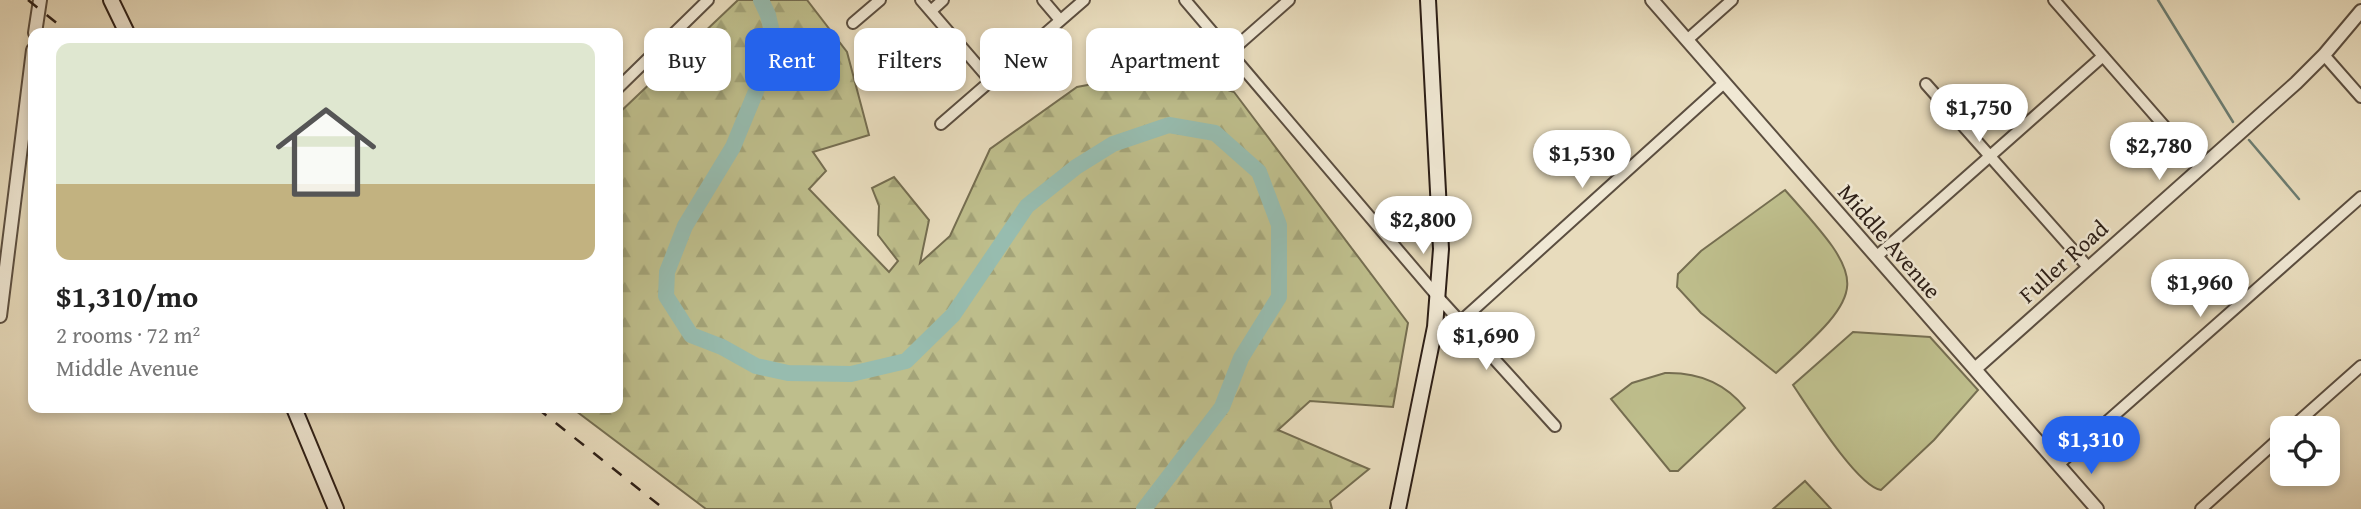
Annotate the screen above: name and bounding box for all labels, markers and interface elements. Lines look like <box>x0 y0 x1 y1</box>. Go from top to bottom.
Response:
chip: Buy <box>644 28 731 91</box>
chip: Rent <box>745 28 840 91</box>
chip: Filters <box>854 28 966 91</box>
chip: New <box>980 28 1072 91</box>
chip: Apartment <box>1086 28 1244 91</box>
pin: $1,750 <box>1922 85 2036 144</box>
icon: home <box>263 89 389 215</box>
text: $1,750 <box>1946 90 2012 123</box>
pin: $2,780 <box>2102 122 2216 182</box>
text: $2,780 <box>2126 128 2192 161</box>
pin: $1,530 <box>1525 130 1639 190</box>
text: $1,530 <box>1549 136 1615 169</box>
street label: Middle Avenue <box>1831 176 1949 306</box>
pin: $2,800 <box>1366 196 1480 256</box>
text: $2,800 <box>1390 202 1456 235</box>
street label: Fuller Road <box>2011 211 2115 310</box>
pin: $1,960 <box>2143 260 2257 319</box>
text: $1,960 <box>2167 265 2233 298</box>
text: $1,310/mo <box>56 274 198 318</box>
pin: $1,690 <box>1429 312 1543 372</box>
text: 2 rooms · 72 m² <box>56 318 200 351</box>
text: $1,690 <box>1453 318 1519 351</box>
text: Middle Avenue <box>56 351 199 384</box>
pin: $1,310 <box>2034 416 2148 476</box>
map controls <box>2270 416 2340 486</box>
button: locate <box>2270 416 2340 486</box>
text: $1,310 <box>2058 422 2124 455</box>

